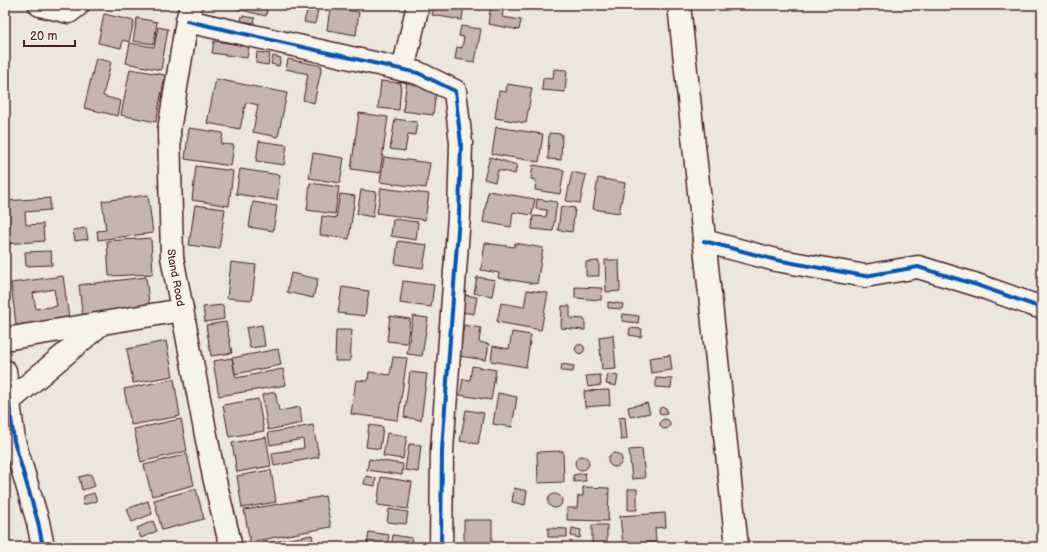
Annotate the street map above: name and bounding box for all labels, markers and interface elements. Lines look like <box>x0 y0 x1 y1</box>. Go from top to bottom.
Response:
scale bar <box>24 22 75 48</box>
text: 20 m <box>30 29 57 44</box>
street label: Stand Road <box>165 249 188 307</box>

